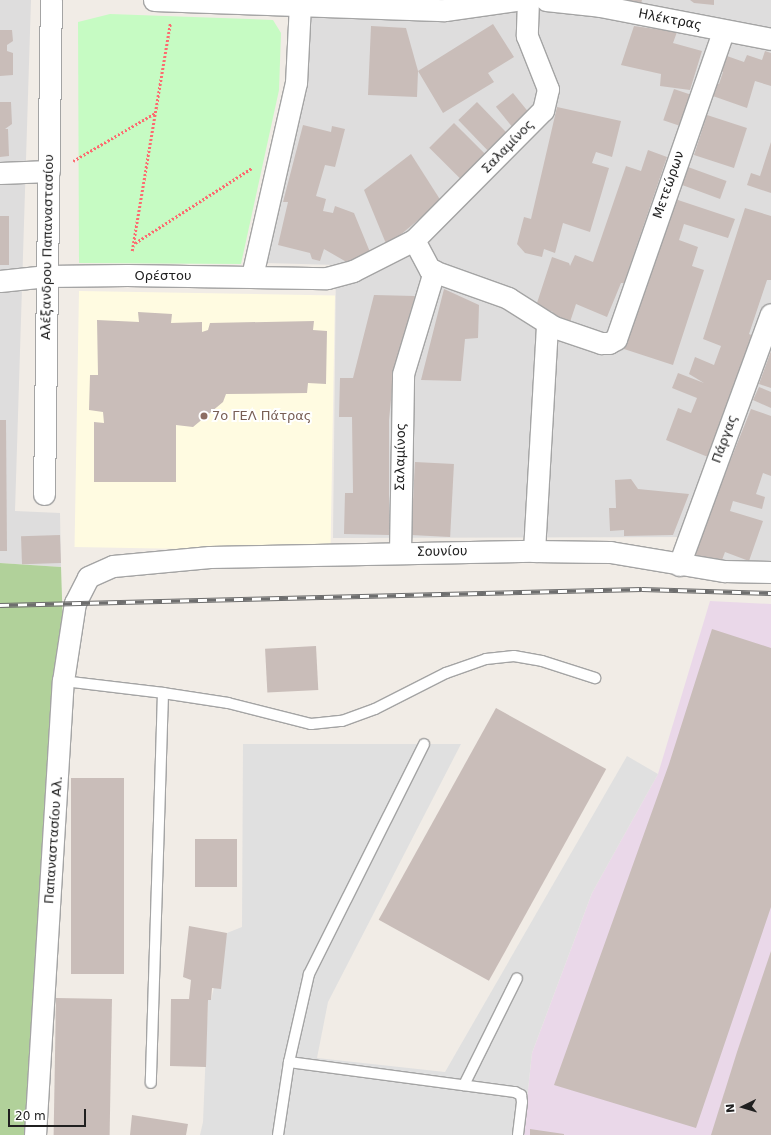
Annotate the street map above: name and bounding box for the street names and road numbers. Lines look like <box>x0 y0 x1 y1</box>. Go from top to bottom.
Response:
street label: Ηλέκτρας <box>637 6 703 34</box>
street label: Σαλαμίνος <box>479 117 537 177</box>
street label: Μετεώρων <box>650 149 688 221</box>
street label: Αλέξανδρου Παπαναστασίου <box>39 154 57 340</box>
street label: Ορέστου <box>134 268 192 284</box>
street label: Πάργας <box>709 413 741 465</box>
street label: Σαλαμίνος <box>393 423 409 491</box>
street label: Σουνίου <box>416 544 468 560</box>
street label: Παπαναστασίου Αλ. <box>42 776 66 904</box>

